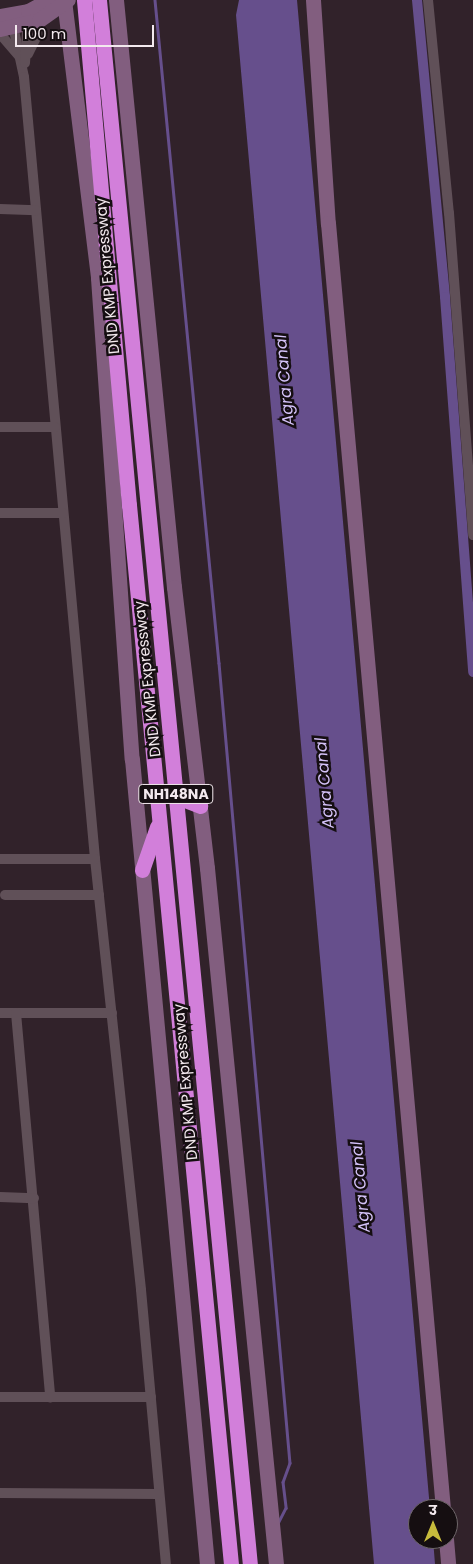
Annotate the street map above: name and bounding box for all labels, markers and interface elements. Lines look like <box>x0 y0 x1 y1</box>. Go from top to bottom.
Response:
scale bar <box>18 15 156 47</box>
text: 100 m <box>23 23 66 44</box>
street label: DND KMP Expressway <box>91 197 123 355</box>
water label: Agra Canal <box>271 334 299 426</box>
street label: DND KMP Expressway <box>130 600 164 758</box>
water label: Agra Canal <box>311 737 339 829</box>
road number: NH148NA <box>137 782 215 806</box>
street label: DND KMP Expressway <box>169 1003 201 1161</box>
water label: Agra Canal <box>347 1141 375 1233</box>
north arrow <box>408 1499 458 1549</box>
text: उ <box>429 1500 437 1520</box>

